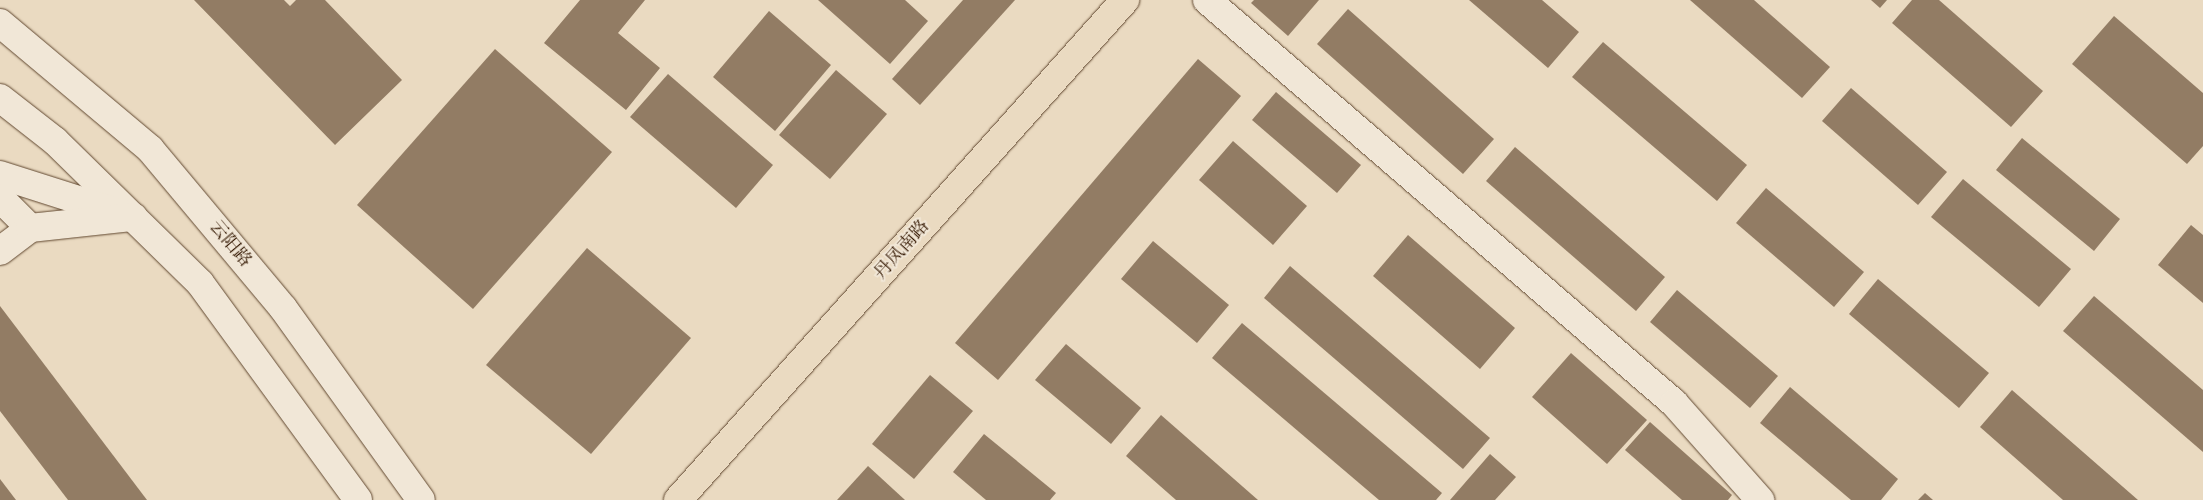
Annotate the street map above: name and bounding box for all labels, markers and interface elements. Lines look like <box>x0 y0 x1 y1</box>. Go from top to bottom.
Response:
street label: 云阳路 <box>204 216 256 272</box>
street label: 丹凤南路 <box>870 216 934 284</box>

